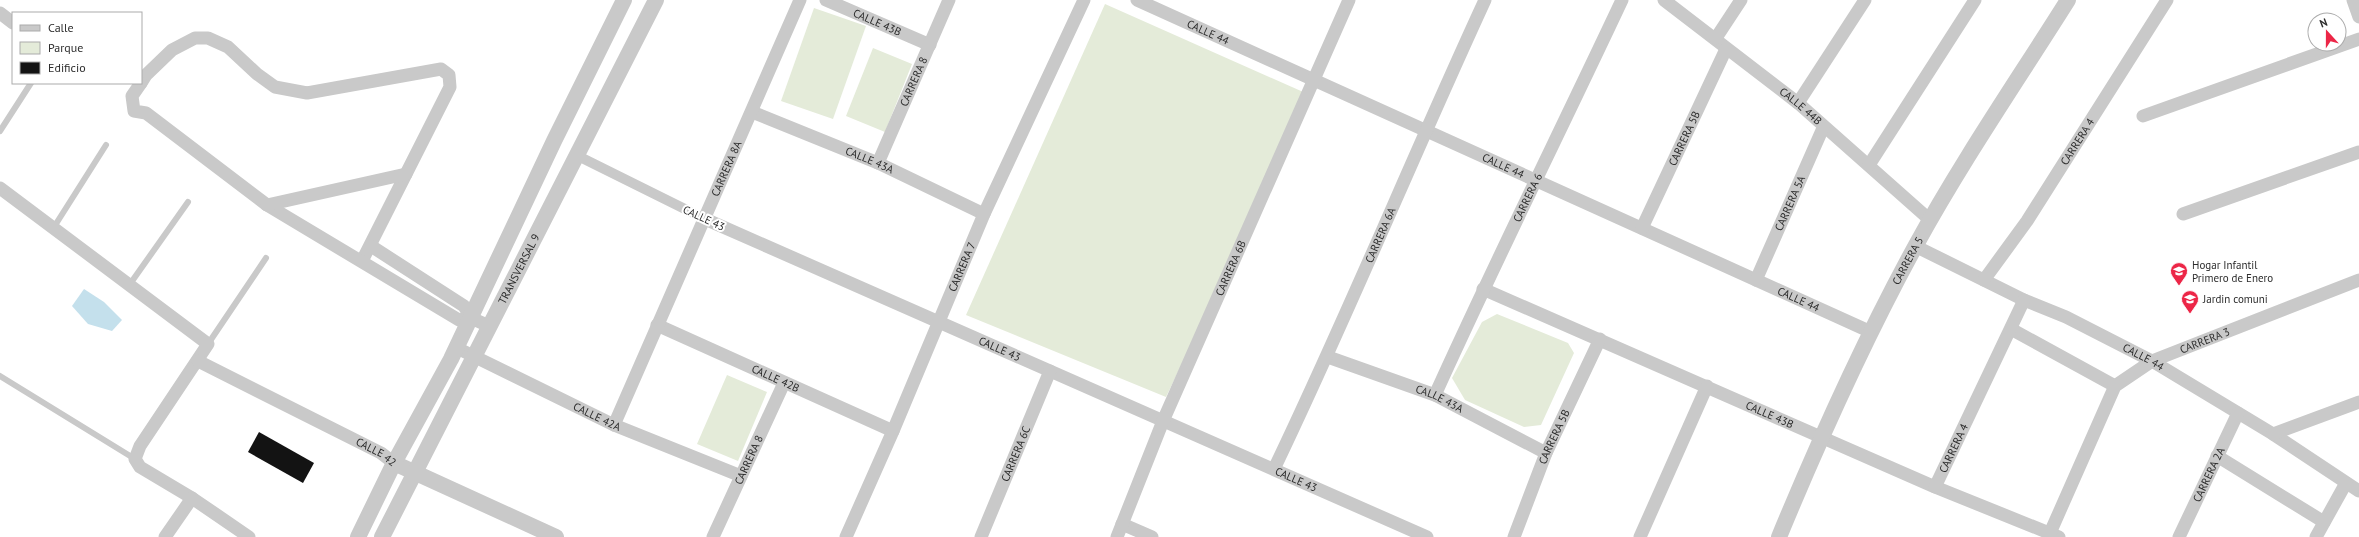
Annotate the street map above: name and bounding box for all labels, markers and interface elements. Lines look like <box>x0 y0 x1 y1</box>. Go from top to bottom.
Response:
street label: CALLE 43B <box>851 6 904 39</box>
legend <box>12 12 142 84</box>
north arrow <box>2307 12 2347 52</box>
text: N <box>2318 15 2329 30</box>
street label: CALLE 44 <box>1185 17 1231 48</box>
text: Calle <box>48 20 74 35</box>
text: Parque <box>48 40 83 55</box>
street label: CARRERA 8 <box>897 54 930 108</box>
text: Edificio <box>48 60 86 75</box>
street label: CALLE 44B <box>1777 84 1825 128</box>
street label: CARRERA 5B <box>1665 109 1703 168</box>
street label: CARRERA 4 <box>2057 116 2097 168</box>
street label: CARRERA 8A <box>708 138 745 198</box>
street label: CALLE 43A <box>843 144 897 177</box>
street label: CALLE 44 <box>1480 150 1526 181</box>
street label: CARRERA 6 <box>1510 171 1545 224</box>
street label: CARRERA 5A <box>1772 173 1808 233</box>
street label: CALLE 43 <box>681 202 727 234</box>
street label: CARRERA 6A <box>1362 205 1399 265</box>
street label: TRANSVERSAL 9 <box>495 231 543 306</box>
street label: CARRERA 5 <box>1889 234 1926 287</box>
street label: CARRERA 6B <box>1212 238 1249 298</box>
street label: CARRERA 7 <box>945 240 978 294</box>
place label: Hogar Infantil Primero de Enero <box>2192 258 2273 285</box>
school or university icon: Hogar Infantil Primero de Enero <box>2169 261 2189 286</box>
street label: CALLE 44 <box>1775 284 1822 315</box>
school or university icon: Jardin comuni <box>2180 289 2200 314</box>
place label: Jardin comuni <box>2202 292 2268 306</box>
street label: CARRERA 3 <box>2178 324 2232 356</box>
street label: CALLE 43 <box>976 333 1023 364</box>
street label: CALLE 44 <box>2120 340 2167 374</box>
street label: CALLE 42B <box>749 361 802 395</box>
street label: CALLE 43A <box>1414 382 1466 416</box>
street label: CALLE 43B <box>1743 398 1796 431</box>
street label: CALLE 42A <box>571 399 623 434</box>
street label: CARRERA 5B <box>1535 407 1573 466</box>
street label: CARRERA 4 <box>1936 421 1971 475</box>
street label: CARRERA 6C <box>998 424 1033 484</box>
street label: CARRERA 8 <box>731 433 766 487</box>
street label: CALLE 42 <box>354 435 399 469</box>
street label: CARRERA 2A <box>2190 445 2228 504</box>
street label: CALLE 43 <box>1273 464 1319 495</box>

